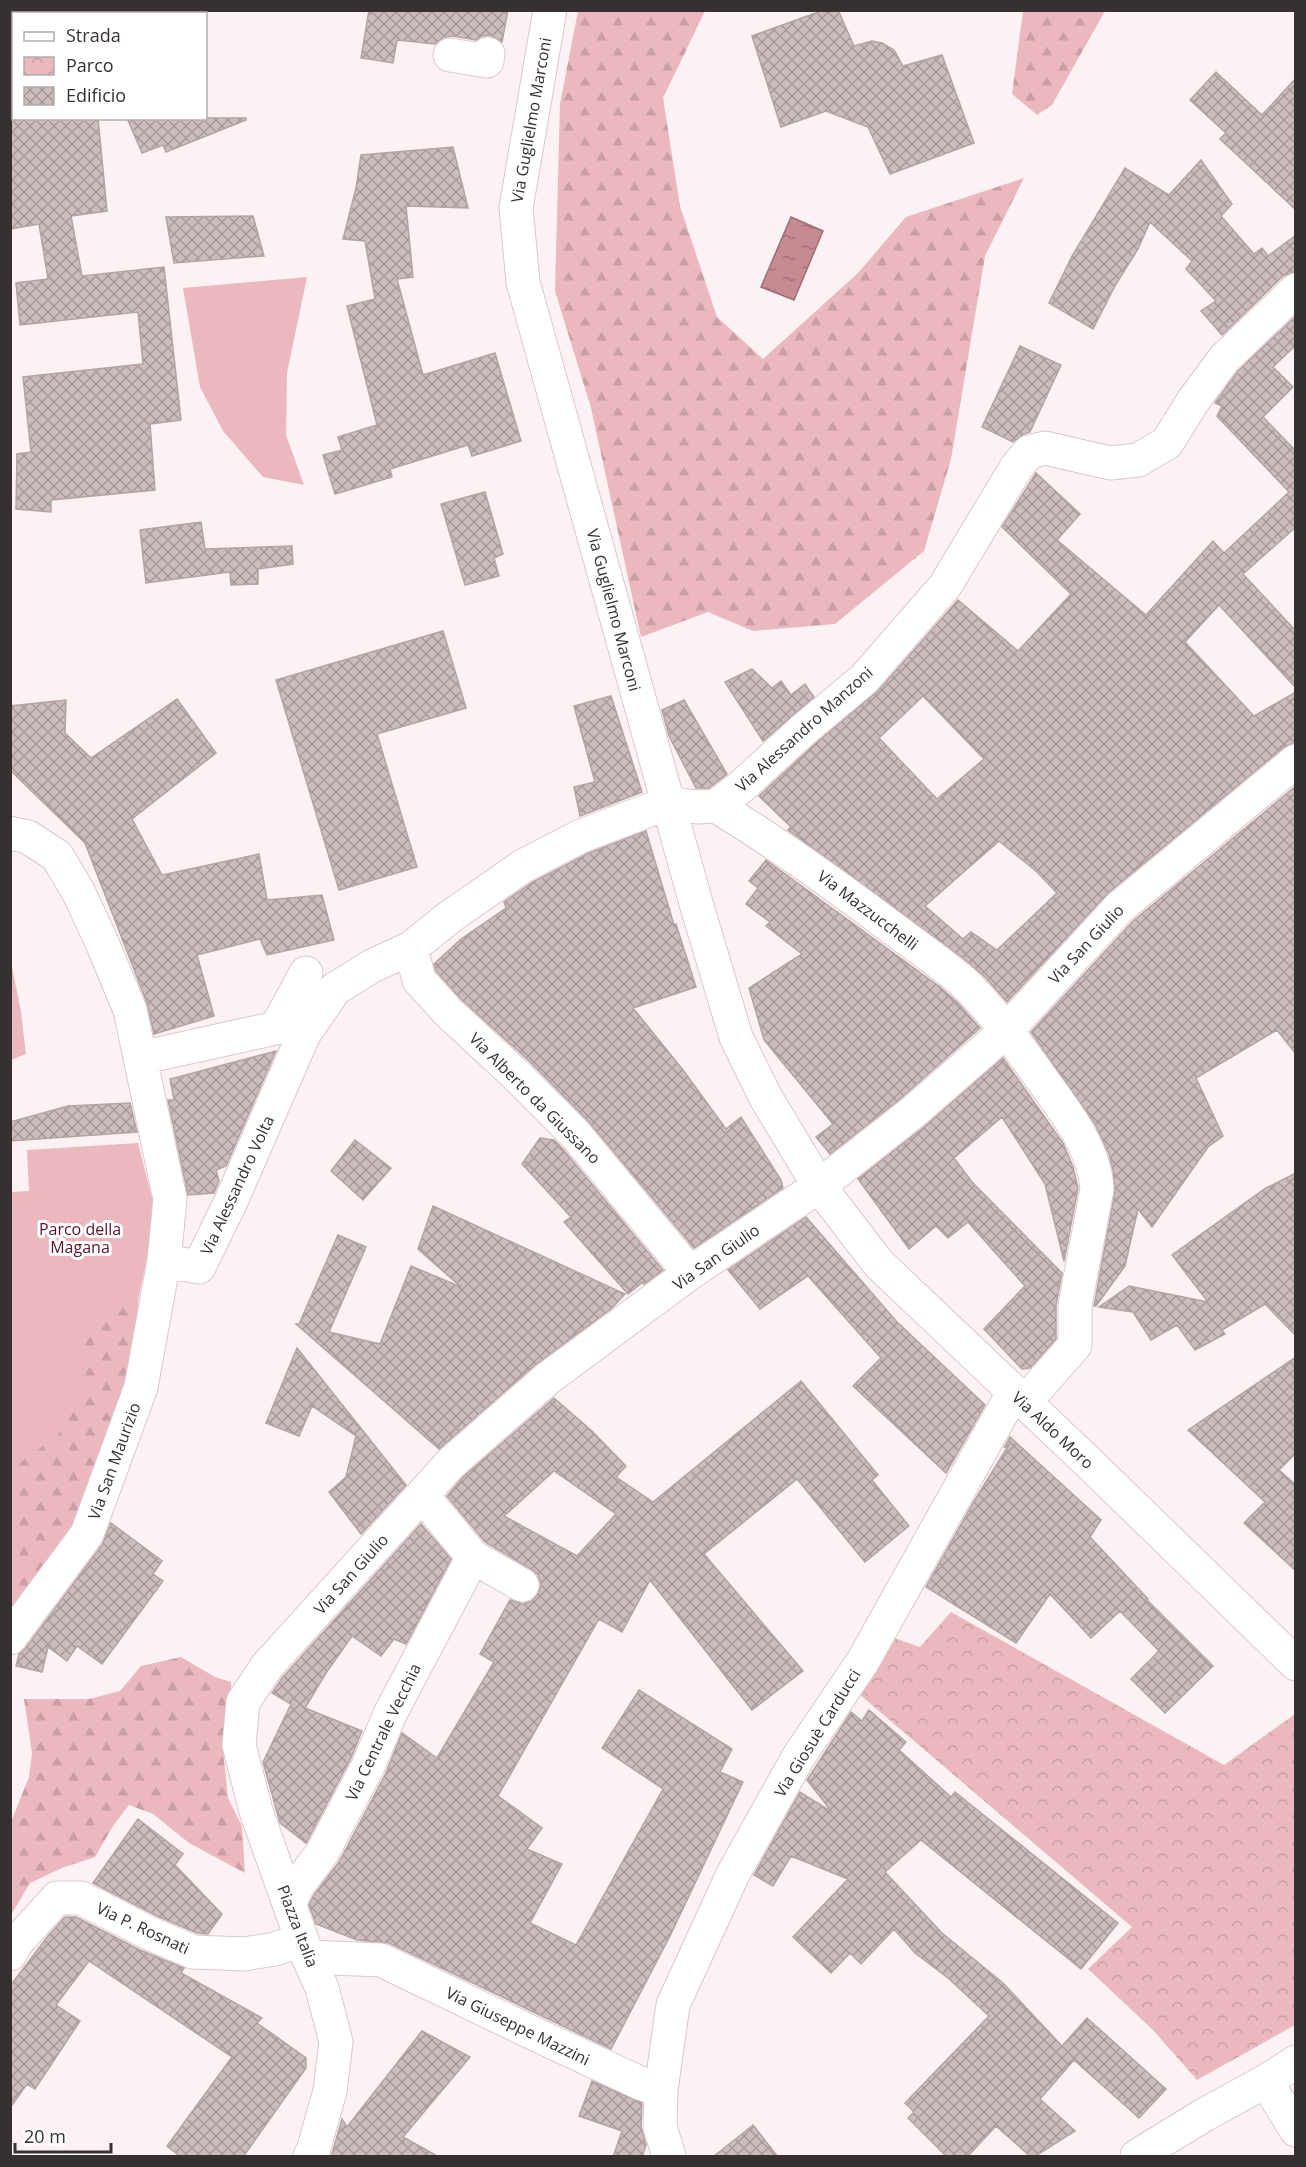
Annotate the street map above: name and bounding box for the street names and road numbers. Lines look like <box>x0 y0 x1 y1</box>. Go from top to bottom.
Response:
street label: Via Guglielmo Marconi <box>506 36 556 204</box>
street label: Via Guglielmo Marconi <box>582 526 646 694</box>
street label: Via Alessandro Manzoni <box>731 661 877 797</box>
street label: Via Mazzucchelli <box>813 865 923 955</box>
street label: Via San Giulio <box>1043 899 1129 989</box>
street label: Via Alberto da Giussano <box>464 1027 606 1169</box>
street label: Via Alessandro Volta <box>195 1112 279 1258</box>
street label: Via San Giulio <box>668 1219 764 1295</box>
street label: Via Aldo Moro <box>1007 1386 1099 1474</box>
street label: Via San Maurizio <box>83 1399 145 1523</box>
street label: Via San Giulio <box>309 1529 393 1619</box>
street label: Via Centrale Vecchia <box>340 1660 426 1804</box>
street label: Via Giosuè Carducci <box>769 1665 865 1801</box>
street label: Piazza Italia <box>272 1882 324 1970</box>
street label: Via P. Rosnati <box>93 1897 193 1959</box>
street label: Via Giuseppe Mazzini <box>442 1982 594 2070</box>

